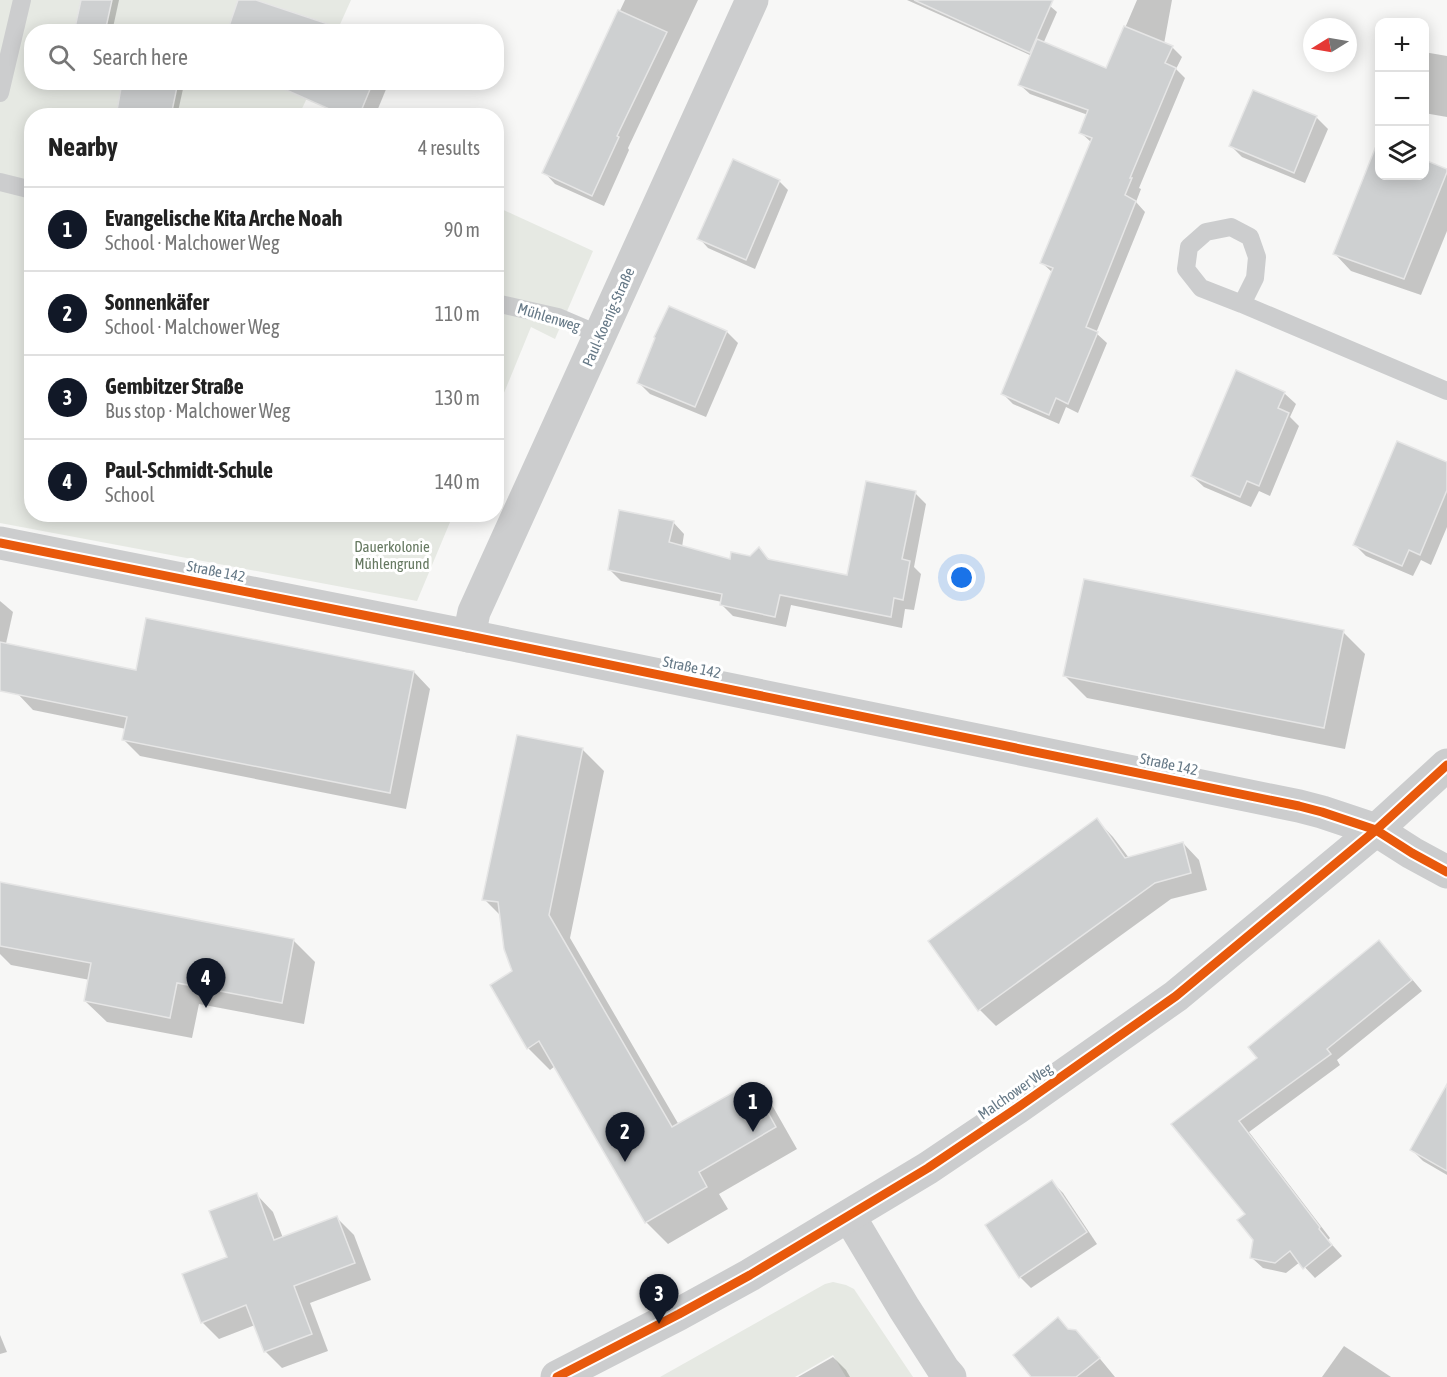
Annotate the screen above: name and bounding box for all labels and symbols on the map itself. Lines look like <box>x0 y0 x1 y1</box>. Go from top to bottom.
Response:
north arrow <box>1303 18 1357 72</box>
street label: Paul-Koenig-Straße <box>579 265 637 369</box>
street label: Mühlenweg <box>516 299 583 335</box>
park label: Dauerkolonie Mühlengrund <box>354 538 430 572</box>
street label: Straße 142 <box>186 557 246 585</box>
your location <box>947 563 976 592</box>
street label: Straße 142 <box>661 653 723 681</box>
street label: Straße 142 <box>1138 750 1200 778</box>
pin: 4 <box>186 958 226 1008</box>
street label: Malchower Weg <box>975 1059 1056 1123</box>
pin: 1 <box>734 1082 772 1132</box>
pin: 2 <box>606 1112 644 1162</box>
pin: 3 <box>640 1274 678 1324</box>

